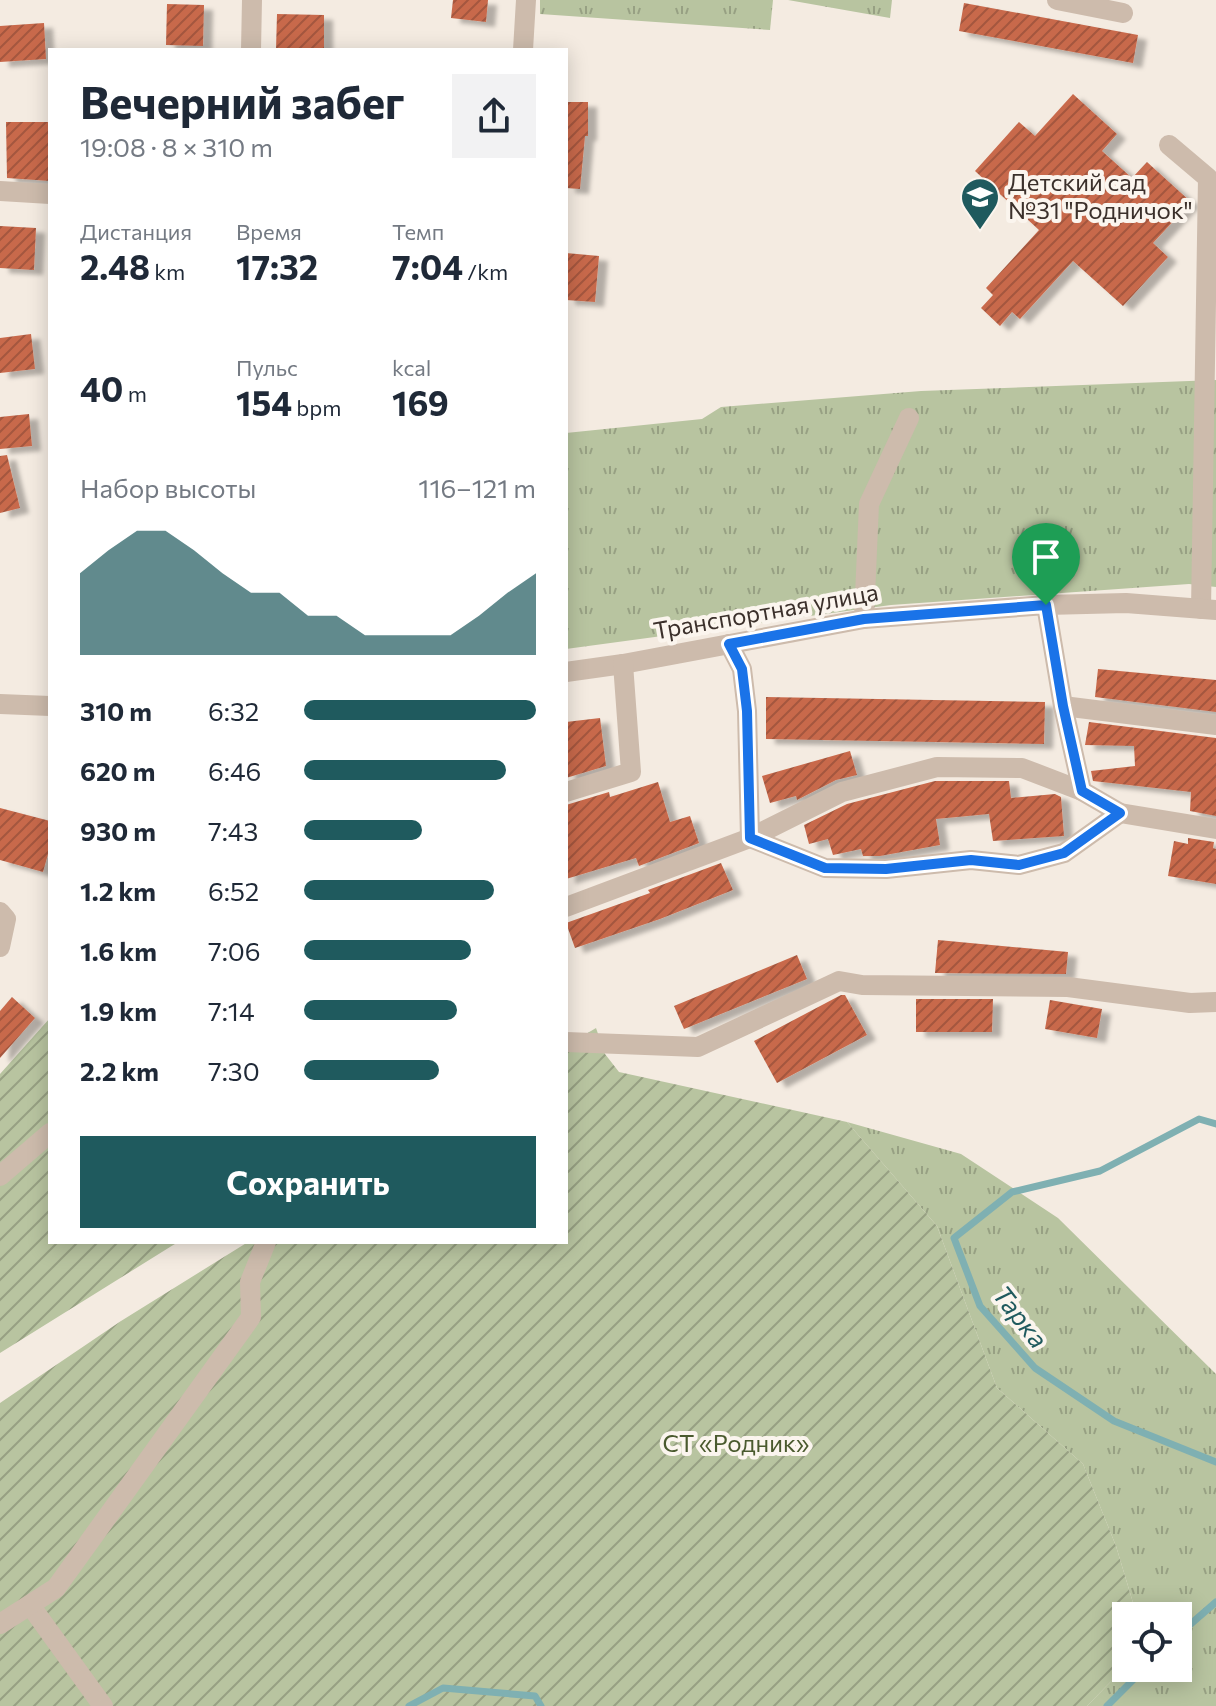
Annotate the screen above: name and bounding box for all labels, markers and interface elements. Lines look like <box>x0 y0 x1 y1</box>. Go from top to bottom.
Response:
text: Вечерний забег <box>80 74 405 128</box>
button: share <box>452 74 536 158</box>
text: 19:08 · 8 × 310 m <box>80 131 273 162</box>
place label: Детский сад №31 "Родничок" <box>1008 167 1193 224</box>
school or university icon: Детский сад №31 "Родничок" <box>959 176 1001 231</box>
text: Дистанция <box>80 218 192 245</box>
text: Время <box>236 218 302 245</box>
text: Темп <box>392 218 444 245</box>
text: 2.48 <box>80 245 150 287</box>
text: 17:32 <box>236 245 318 287</box>
text: 7:04 <box>392 245 463 287</box>
text: km <box>150 258 185 285</box>
text: /km <box>463 258 508 285</box>
text: Пульс <box>236 354 298 381</box>
text: kcal <box>392 354 431 381</box>
text: 40 <box>80 367 123 409</box>
text: m <box>123 380 147 407</box>
text: 154 <box>236 381 292 423</box>
text: 169 <box>392 381 449 423</box>
text: bpm <box>292 394 342 421</box>
text: Набор высоты <box>80 472 256 503</box>
text: 116–121 m <box>418 472 536 503</box>
pin <box>1012 523 1080 605</box>
icon: arrive <box>1024 535 1068 579</box>
street label: Транспортная улица <box>651 576 880 645</box>
text: 310 m <box>80 695 152 726</box>
text: 6:32 <box>208 695 259 726</box>
text: 620 m <box>80 755 155 786</box>
text: 6:46 <box>208 755 261 786</box>
text: 930 m <box>80 815 156 846</box>
text: 7:43 <box>208 815 258 846</box>
text: 1.2 km <box>80 875 156 906</box>
text: 6:52 <box>208 875 259 906</box>
text: 1.6 km <box>80 935 157 966</box>
text: 7:06 <box>208 935 261 966</box>
text: 1.9 km <box>80 995 157 1026</box>
text: 7:14 <box>208 995 255 1026</box>
text: 2.2 km <box>80 1055 159 1086</box>
text: 7:30 <box>208 1055 260 1086</box>
button: Сохранить <box>80 1136 536 1228</box>
water label: Тарка <box>987 1279 1055 1353</box>
park label: СТ «Родник» <box>663 1428 809 1457</box>
map controls <box>1112 1602 1192 1682</box>
button: locate <box>1112 1602 1192 1682</box>

